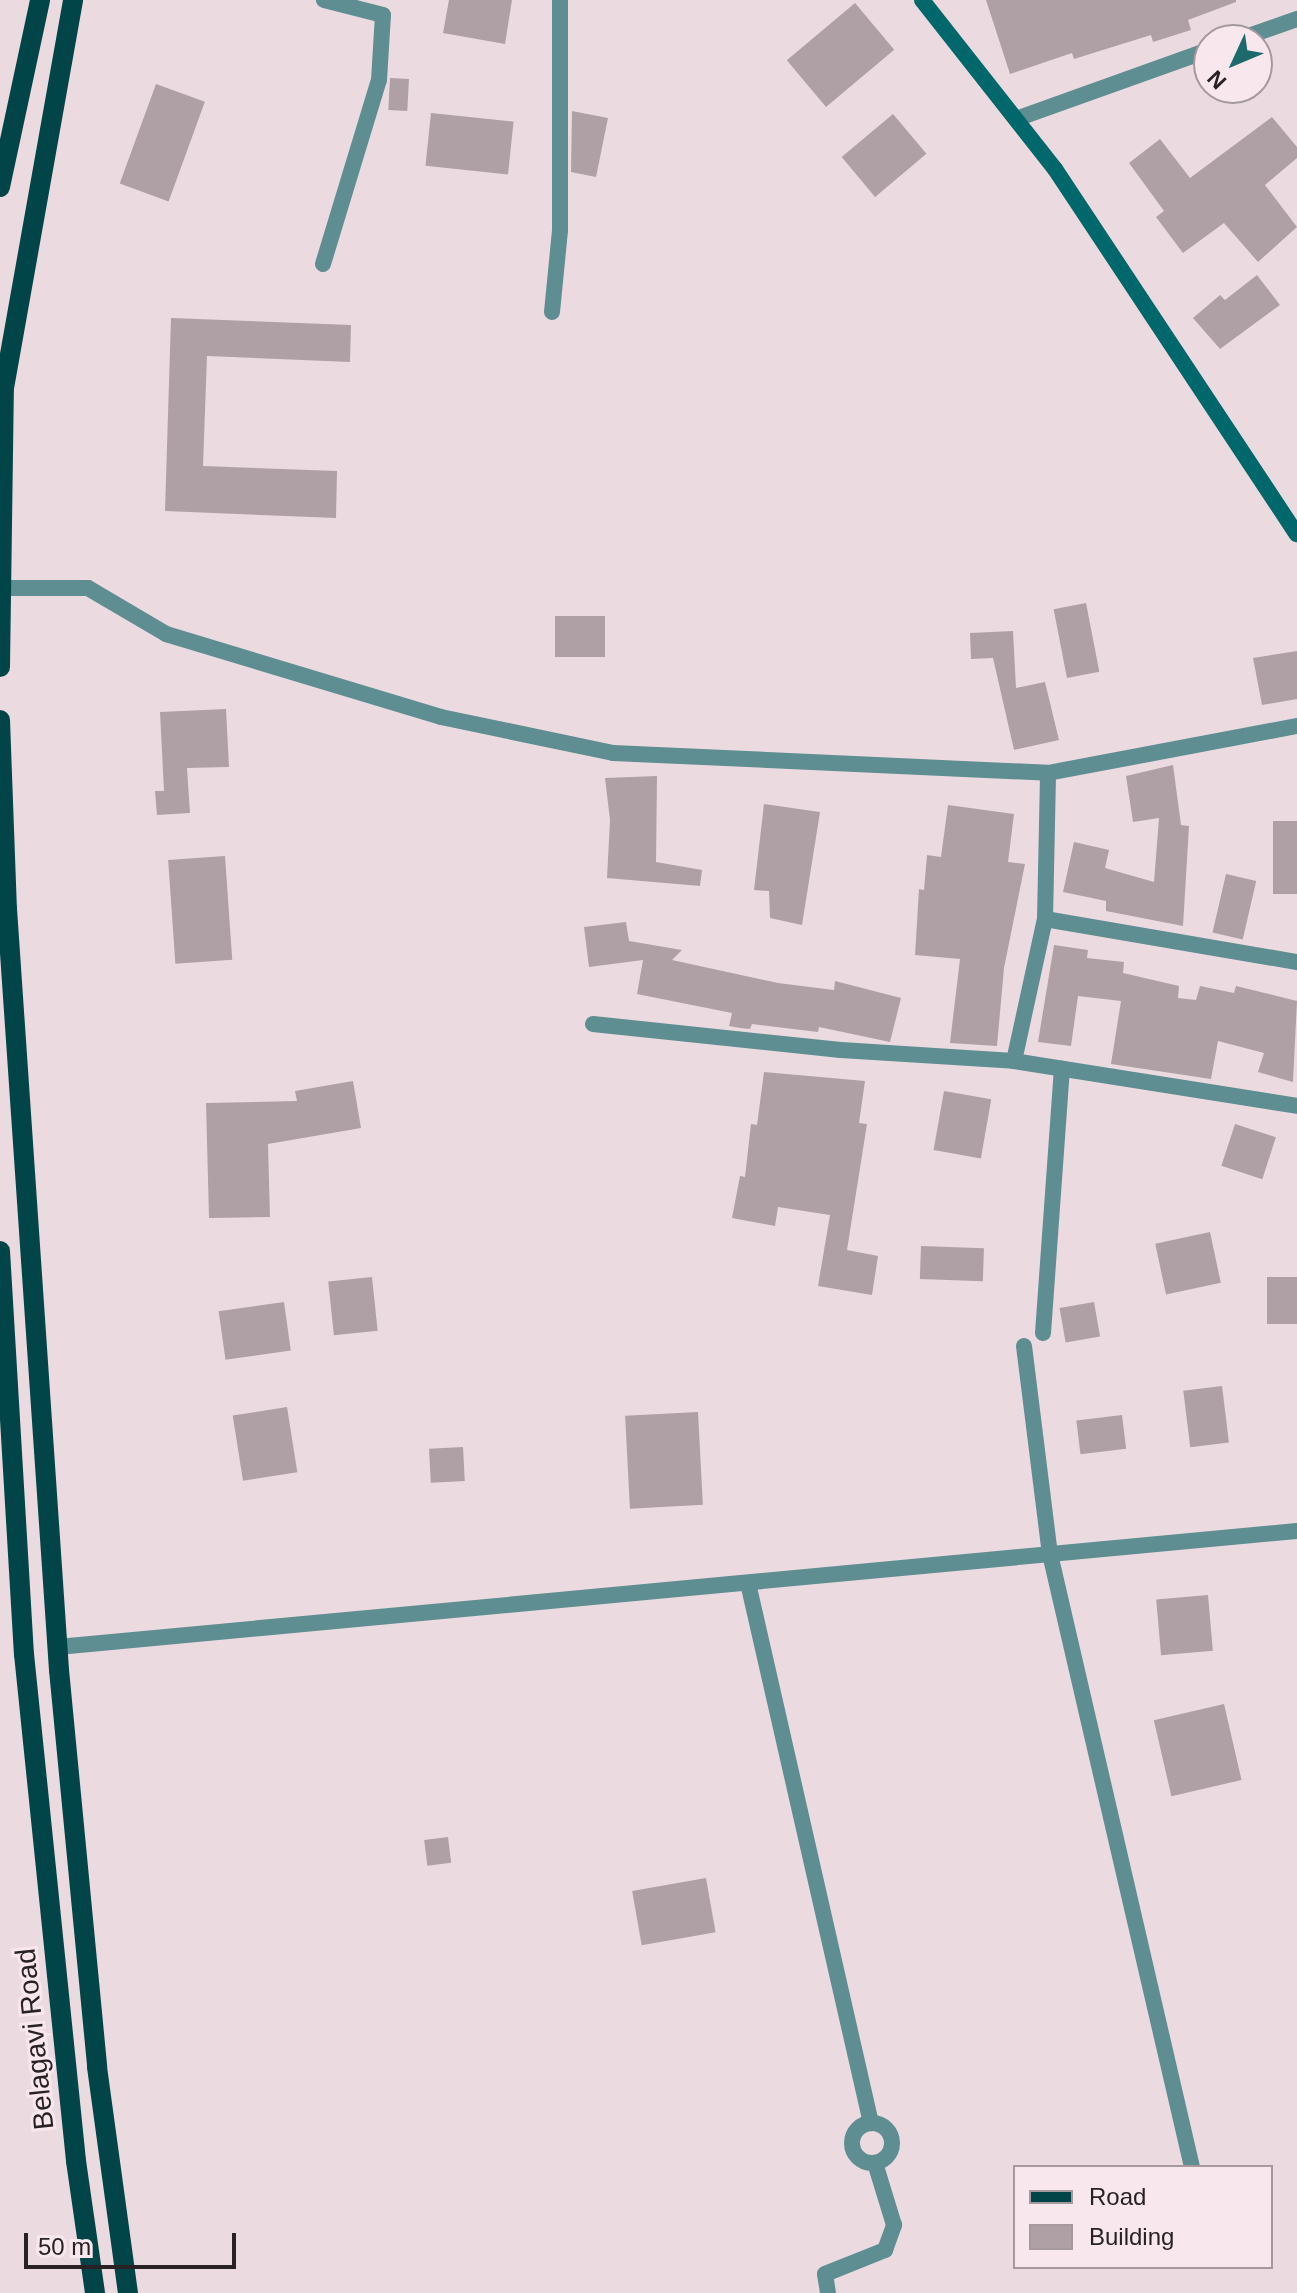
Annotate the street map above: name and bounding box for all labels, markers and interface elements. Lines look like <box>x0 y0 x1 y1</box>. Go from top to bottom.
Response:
north arrow <box>1193 24 1273 104</box>
text: N <box>1202 65 1231 94</box>
street label: Belagavi Road <box>9 1947 61 2131</box>
legend <box>1013 2165 1273 2269</box>
text: Road <box>1089 2183 1146 2210</box>
scale bar <box>28 2217 240 2267</box>
text: Building <box>1089 2223 1174 2250</box>
text: 50 m <box>38 2233 91 2260</box>

